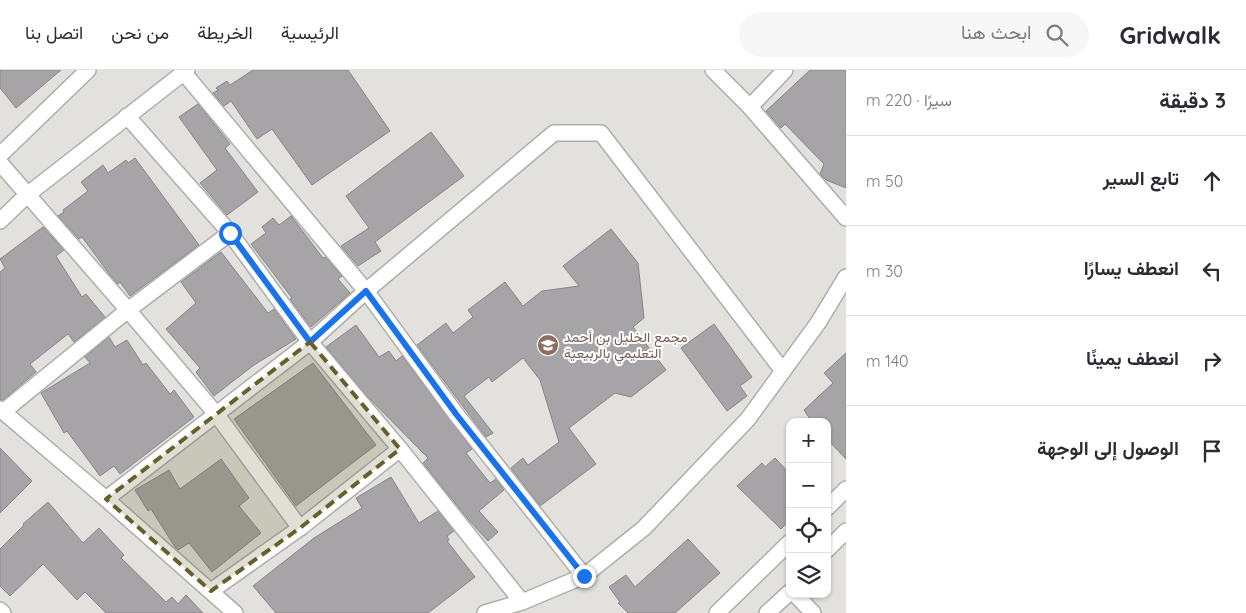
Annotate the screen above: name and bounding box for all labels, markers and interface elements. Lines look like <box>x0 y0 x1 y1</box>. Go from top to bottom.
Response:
search box <box>739 12 1089 57</box>
text: ابحث هنا <box>961 20 1031 44</box>
text: Gridwalk <box>1119 20 1221 50</box>
text: اتصل بنا <box>25 21 83 44</box>
text: من نحن <box>111 21 169 44</box>
text: الخريطة <box>197 21 253 44</box>
text: الرئيسية <box>281 21 339 44</box>
icon: search <box>1043 21 1071 49</box>
text: 3 دقيقة <box>1159 87 1226 113</box>
text: سيرًا · 220 m <box>866 90 952 110</box>
text: تابع السير <box>1103 166 1179 190</box>
icon: ahead <box>1198 167 1226 195</box>
text: 50 m <box>866 171 903 191</box>
route start <box>219 222 242 245</box>
text: انعطف يسارًا <box>1084 256 1179 280</box>
icon: left <box>1198 257 1226 285</box>
text: 30 m <box>866 261 903 281</box>
place label: مجمع الخليل بن أحمد التعليمي بالربيعية <box>564 328 687 365</box>
school or university icon: مجمع الخليل بن أحمد التعليمي بالربيعية <box>536 333 560 357</box>
text: انعطف يمينًا <box>1086 346 1179 370</box>
icon: right <box>1198 347 1226 375</box>
text: 140 m <box>866 351 909 371</box>
map controls <box>786 418 831 598</box>
button: + <box>786 418 831 463</box>
text: الوصول إلى الوجهة <box>1037 436 1179 460</box>
icon: arrive <box>1198 437 1226 465</box>
button: − <box>786 463 831 508</box>
button: locate <box>786 508 831 553</box>
button: layers <box>786 553 831 598</box>
route end <box>573 565 596 588</box>

